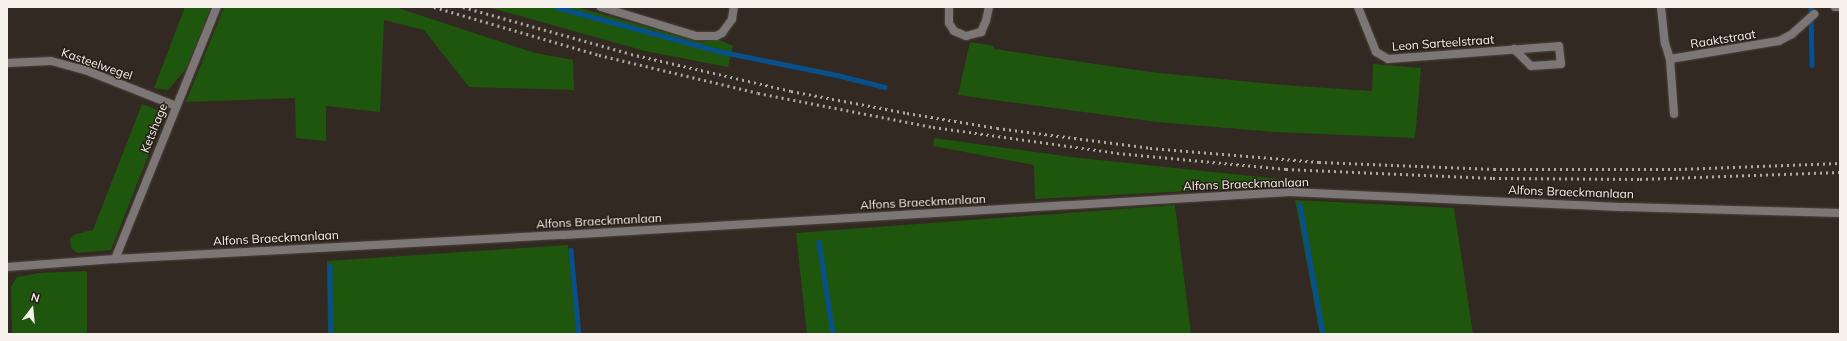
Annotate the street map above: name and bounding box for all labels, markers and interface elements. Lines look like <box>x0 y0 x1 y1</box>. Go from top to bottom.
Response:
street label: Raaktstraat <box>1689 27 1757 51</box>
street label: Leon Sarteelstraat <box>1391 32 1495 54</box>
street label: Kasteelwegel <box>60 45 134 83</box>
street label: Ketshage <box>138 101 170 155</box>
street label: Alfons Braeckmanlaan <box>1183 175 1309 193</box>
street label: Alfons Braeckmanlaan <box>1508 183 1634 201</box>
street label: Alfons Braeckmanlaan <box>860 192 986 212</box>
street label: Alfons Braeckmanlaan <box>536 211 662 231</box>
street label: Alfons Braeckmanlaan <box>213 228 339 248</box>
north arrow <box>12 289 52 329</box>
text: N <box>29 290 41 305</box>

